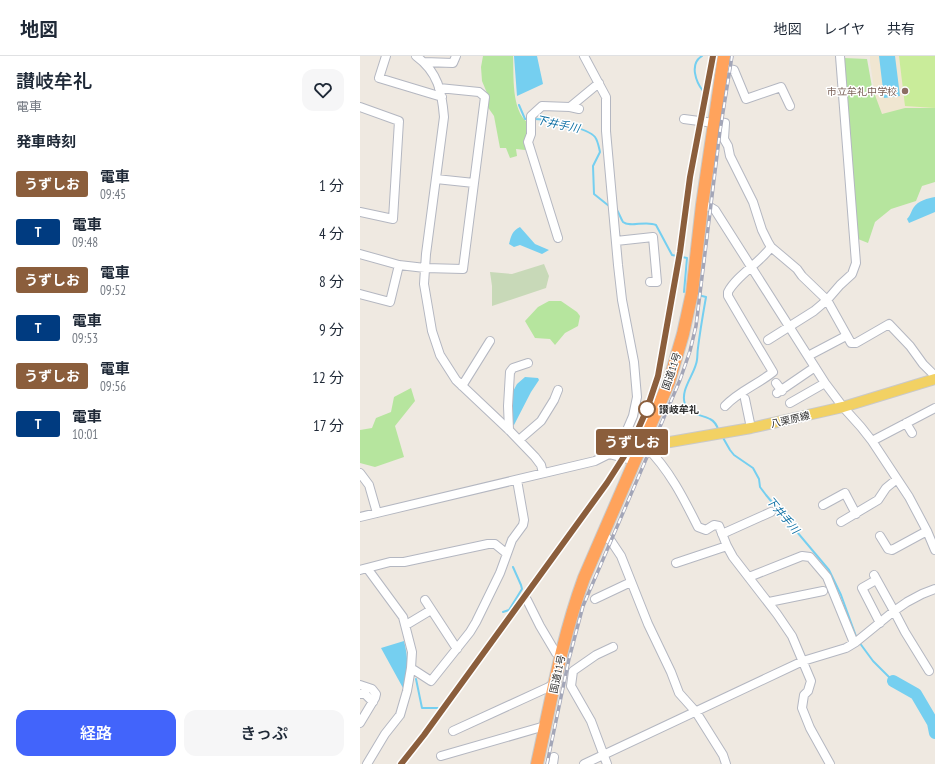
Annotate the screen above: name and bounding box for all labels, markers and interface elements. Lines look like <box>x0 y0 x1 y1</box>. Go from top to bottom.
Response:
text: 地図 <box>20 17 58 41</box>
text: 地図 <box>773 20 801 38</box>
text: レイヤ <box>823 20 865 38</box>
text: 共有 <box>887 20 915 38</box>
text: 讃岐牟礼 <box>16 69 92 93</box>
button: heart <box>302 69 344 111</box>
place label: 市立牟礼中学校 <box>827 85 897 98</box>
marker: 市立牟礼中学校 <box>900 86 910 96</box>
text: 電車 <box>16 98 42 115</box>
water label: 下井手川 <box>535 113 582 136</box>
text: 発車時刻 <box>16 132 76 151</box>
text: 電車 <box>100 167 130 186</box>
text: うずしお <box>24 175 80 193</box>
text: 1 分 <box>319 176 344 195</box>
text: 09:45 <box>100 186 126 203</box>
text: 電車 <box>72 215 102 234</box>
text: T <box>35 223 41 241</box>
text: 4 分 <box>319 224 344 243</box>
text: 09:48 <box>72 234 98 251</box>
text: 電車 <box>100 263 130 282</box>
text: うずしお <box>24 271 80 289</box>
text: 8 分 <box>319 272 344 291</box>
text: 09:52 <box>100 282 126 299</box>
text: 電車 <box>72 311 102 330</box>
text: T <box>35 319 41 337</box>
text: 9 分 <box>319 320 344 339</box>
text: 09:53 <box>72 330 98 347</box>
street label: 国道11号 <box>659 351 684 392</box>
text: 電車 <box>100 359 130 378</box>
text: うずしお <box>24 367 80 385</box>
text: 12 分 <box>312 368 344 387</box>
text: 09:56 <box>100 378 126 395</box>
marker: 讃岐牟礼 <box>638 400 656 418</box>
place label: 讃岐牟礼 <box>659 403 699 416</box>
text: 電車 <box>72 407 102 426</box>
street label: 八栗原線 <box>769 409 811 430</box>
text: T <box>35 415 41 433</box>
text: 17 分 <box>313 416 344 435</box>
text: 10:01 <box>72 426 98 443</box>
line badge: うずしお <box>604 429 660 455</box>
text: うずしお <box>604 433 660 451</box>
water label: 下井手川 <box>763 494 803 537</box>
street label: 国道11号 <box>547 654 568 695</box>
button: 経路 <box>16 710 176 756</box>
button: きっぷ <box>184 710 344 756</box>

